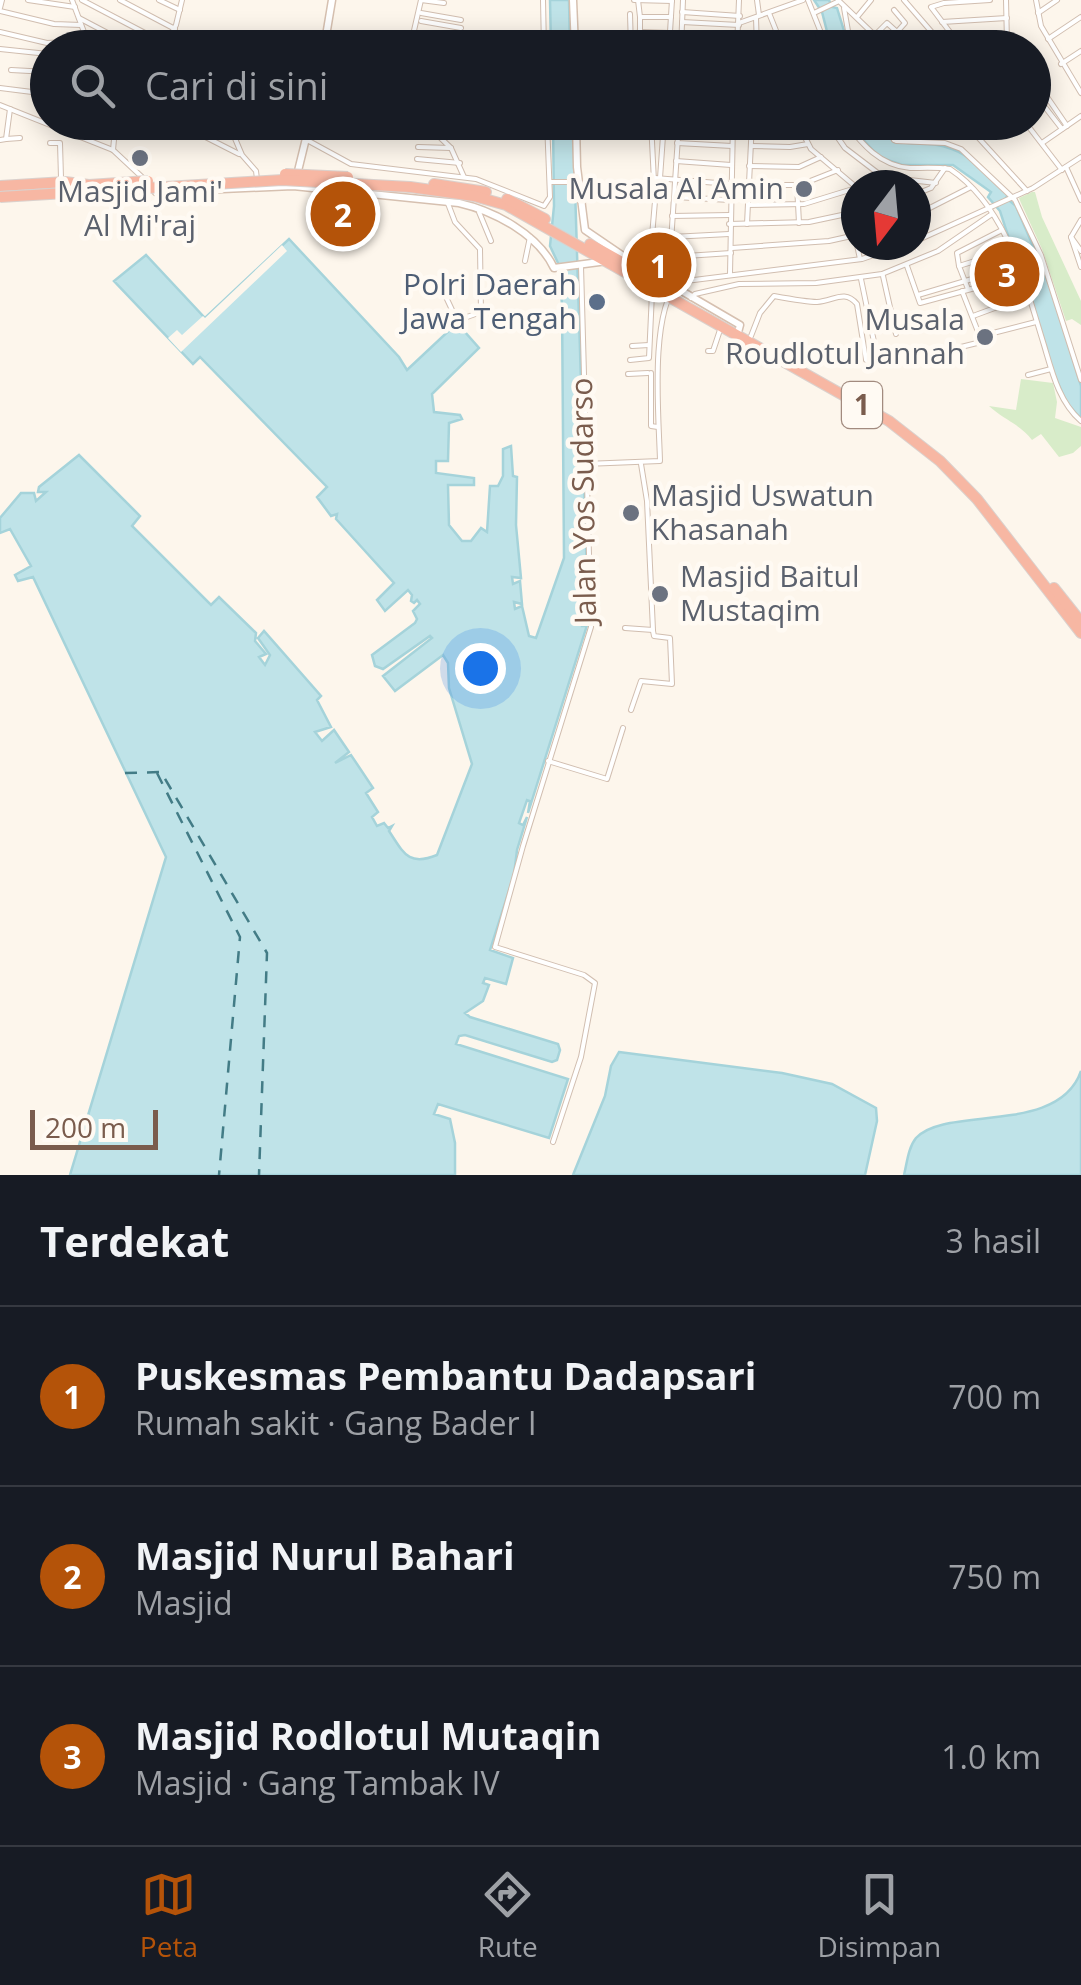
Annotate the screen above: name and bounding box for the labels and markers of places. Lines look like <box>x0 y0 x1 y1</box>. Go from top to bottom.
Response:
marker: Masjid Jami' Al Mi'raj <box>129 147 151 169</box>
place label: Musala Al Amin <box>569 167 784 208</box>
place label: Masjid Jami' Al Mi'raj <box>57 170 223 245</box>
pin: 2 <box>310 176 376 252</box>
marker: Musala Al Amin <box>793 178 815 200</box>
pin: 1 <box>626 228 692 302</box>
pin: 3 <box>974 236 1040 312</box>
place label: Polri Daerah Jawa Tengah <box>398 263 577 338</box>
marker: Polri Daerah Jawa Tengah <box>586 291 608 313</box>
place label: Musala Roudlotul Jannah <box>725 298 965 373</box>
marker: Musala Roudlotul Jannah <box>974 326 996 348</box>
place label: Masjid Uswatun Khasanah <box>651 474 874 549</box>
marker: Masjid Uswatun Khasanah <box>620 502 642 524</box>
place label: Masjid Baitul Mustaqim <box>680 555 860 630</box>
marker: Masjid Baitul Mustaqim <box>649 583 671 605</box>

